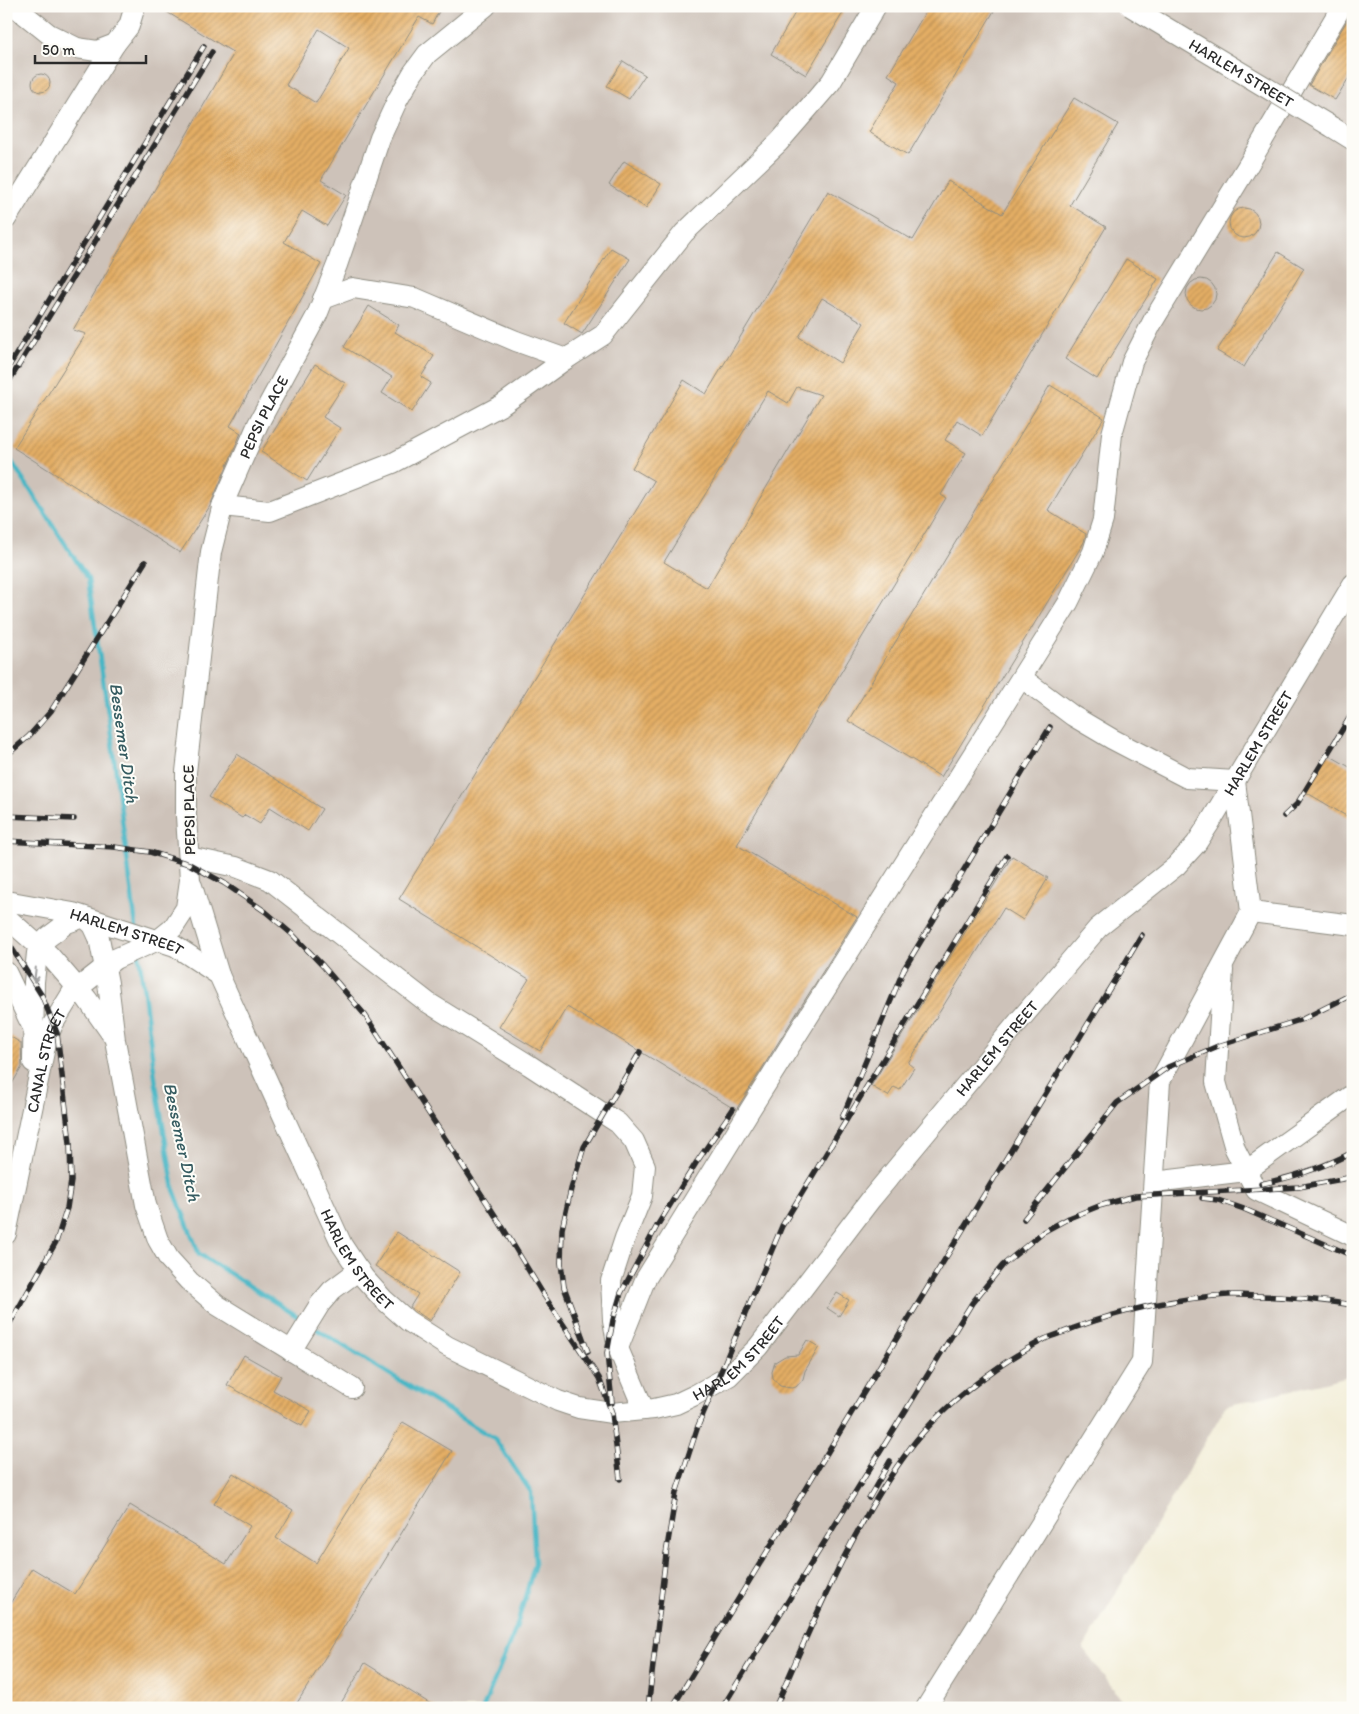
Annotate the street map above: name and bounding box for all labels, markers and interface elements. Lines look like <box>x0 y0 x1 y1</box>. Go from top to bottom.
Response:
scale bar <box>35 32 146 64</box>
street label: HARLEM STREET <box>1186 34 1297 112</box>
text: 50 m <box>42 41 75 59</box>
street label: PEPSI PLACE <box>235 372 292 461</box>
water label: Bessemer Ditch <box>105 681 143 805</box>
street label: HARLEM STREET <box>1219 687 1296 799</box>
street label: PEPSI PLACE <box>179 764 199 855</box>
street label: HARLEM STREET <box>68 903 188 959</box>
one-way arrow <box>30 967 40 983</box>
street label: HARLEM STREET <box>951 996 1042 1100</box>
street label: CANAL STREET <box>22 1005 70 1114</box>
water label: Bessemer Ditch <box>159 1080 205 1204</box>
street label: HARLEM STREET <box>317 1205 398 1314</box>
street label: HARLEM STREET <box>689 1312 788 1404</box>

